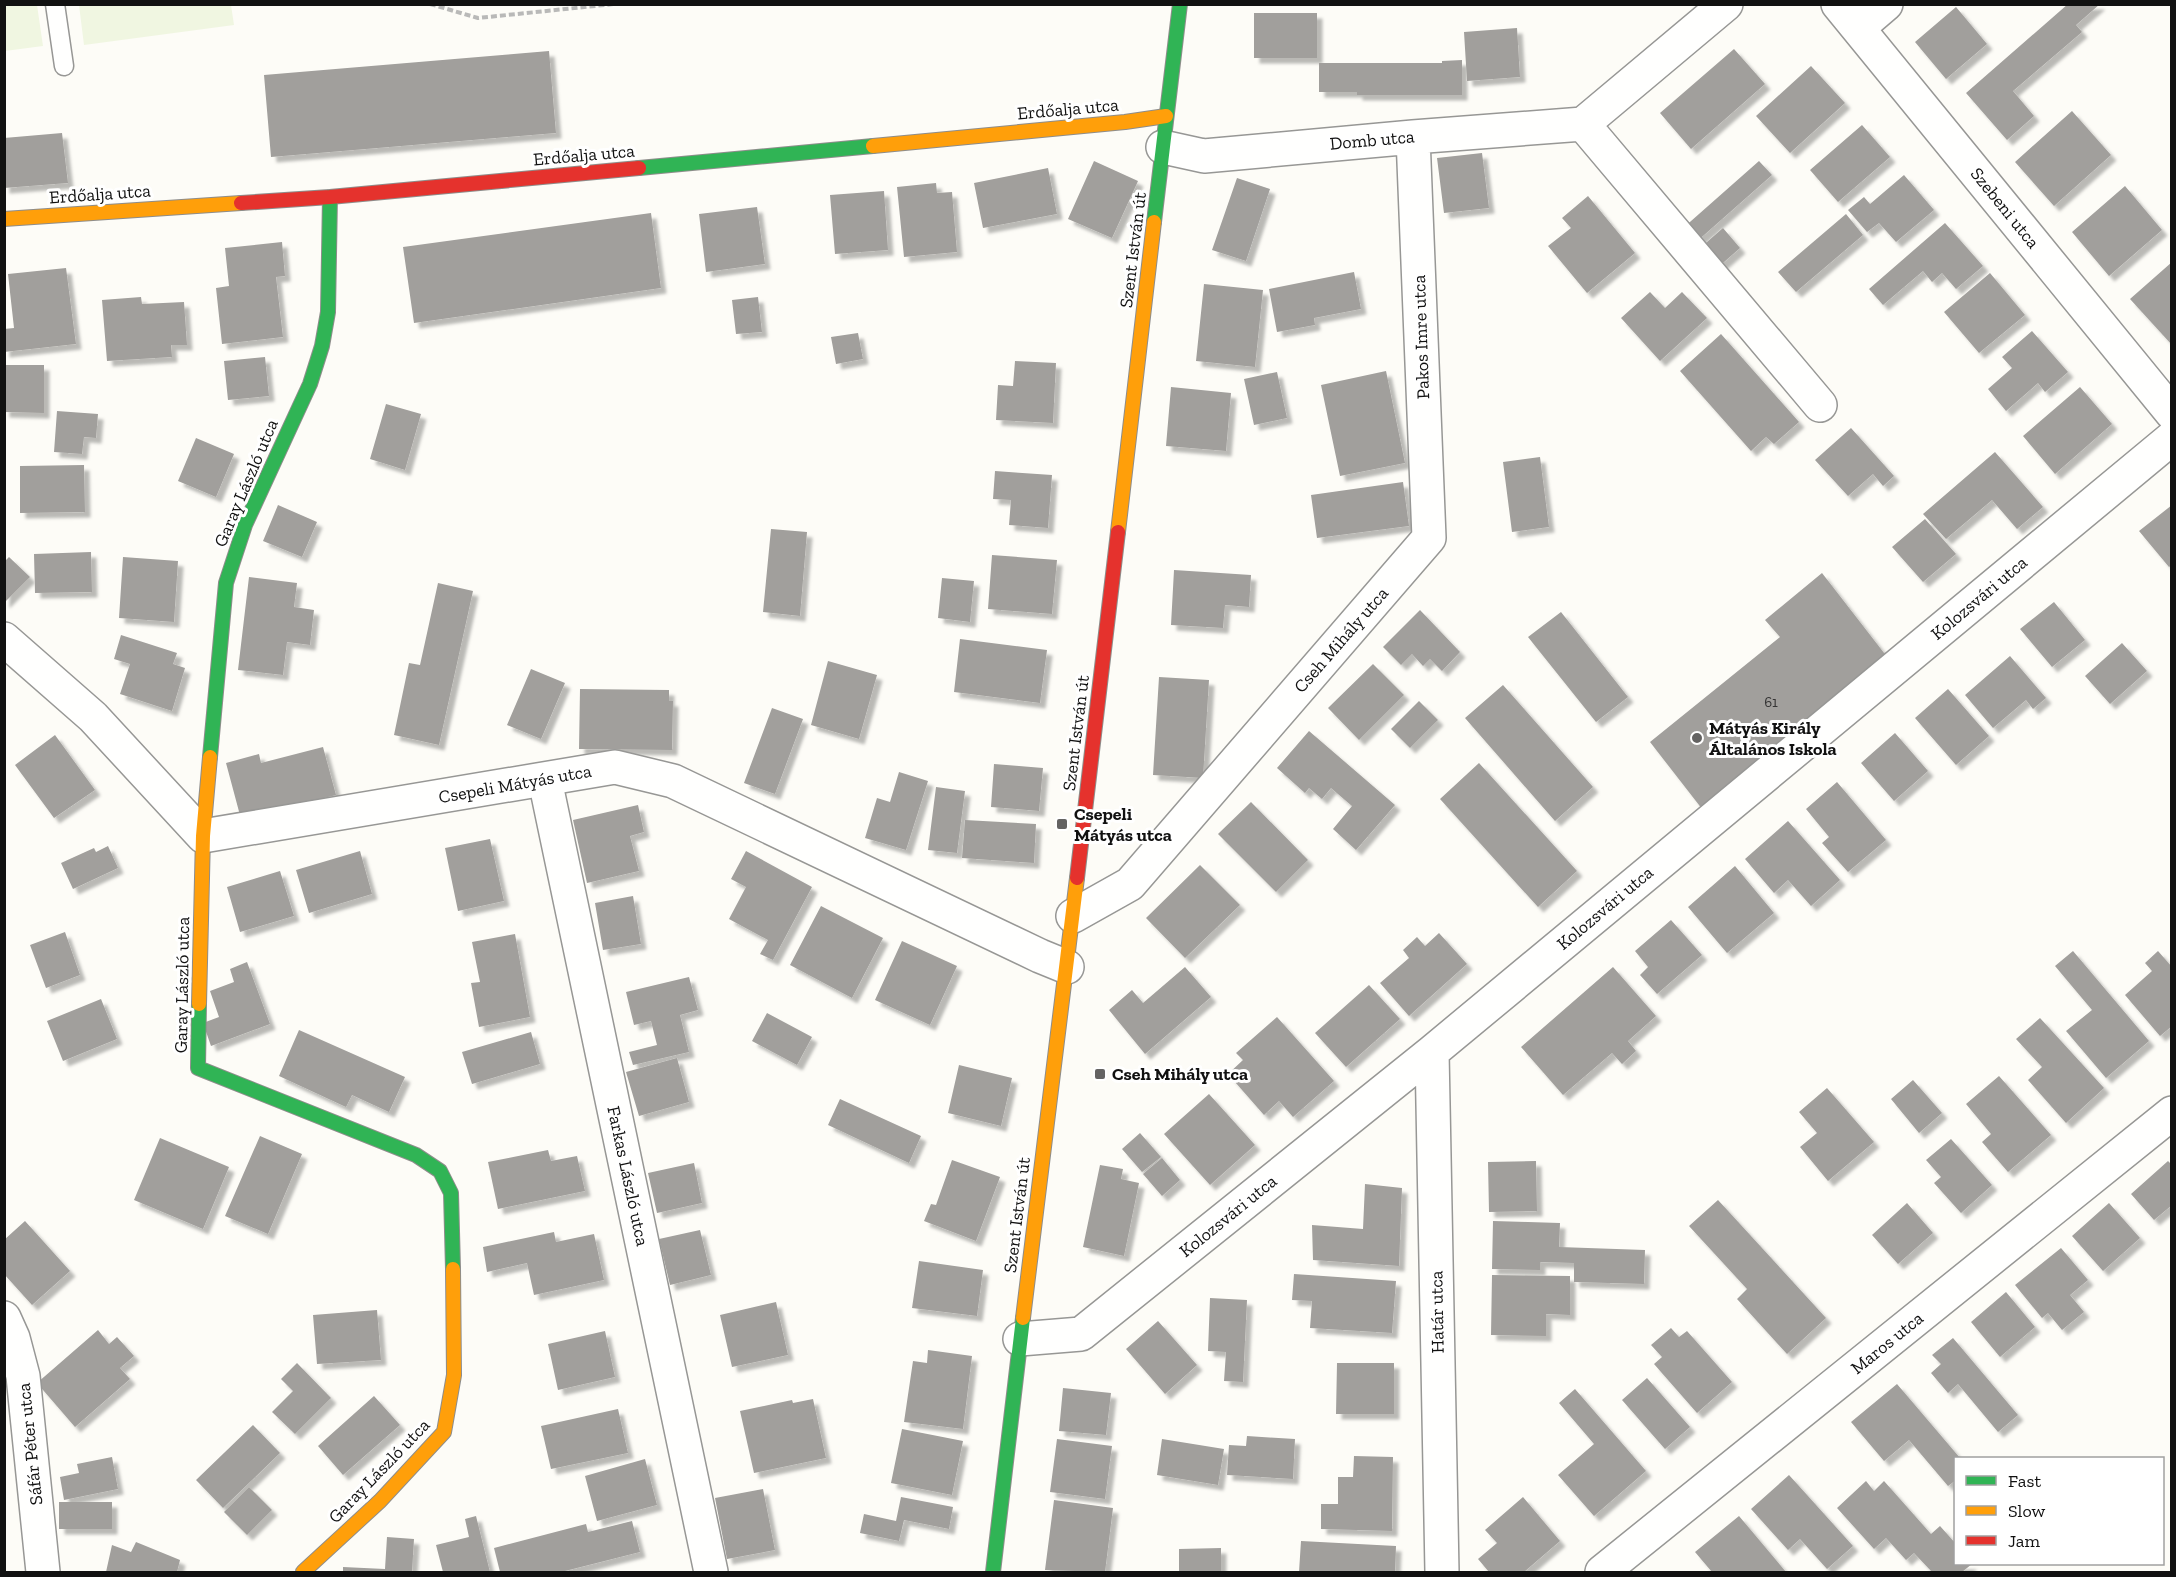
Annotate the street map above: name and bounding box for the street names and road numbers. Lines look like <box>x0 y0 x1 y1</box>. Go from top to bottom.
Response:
street label: Erdőalja utca <box>1016 94 1120 124</box>
street label: Domb utca <box>1329 125 1416 155</box>
street label: Erdőalja utca <box>532 140 636 170</box>
street label: Szebeni utca <box>1966 163 2044 253</box>
street label: Erdőalja utca <box>48 179 152 209</box>
street label: Szent István út <box>1115 190 1151 309</box>
street label: Pakos Imre utca <box>1408 274 1434 400</box>
street label: Garay László utca <box>209 416 283 550</box>
street label: Kolozsvári utca <box>1926 551 2032 645</box>
street label: Cseh Mihály utca <box>1289 582 1393 697</box>
street label: Szent István út <box>1058 673 1094 792</box>
street label: Csepeli Mátyás utca <box>437 760 594 808</box>
street label: Kolozsvári utca <box>1552 861 1658 955</box>
street label: Garay László utca <box>170 916 194 1053</box>
street label: Farkas László utca <box>602 1104 654 1248</box>
street label: Szent István út <box>999 1155 1035 1274</box>
street label: Kolozsvári utca <box>1175 1170 1281 1262</box>
street label: Határ utca <box>1425 1270 1449 1353</box>
street label: Maros utca <box>1846 1307 1928 1379</box>
street label: Sáfár Péter utca <box>13 1382 47 1506</box>
street label: Garay László utca <box>324 1414 435 1528</box>

